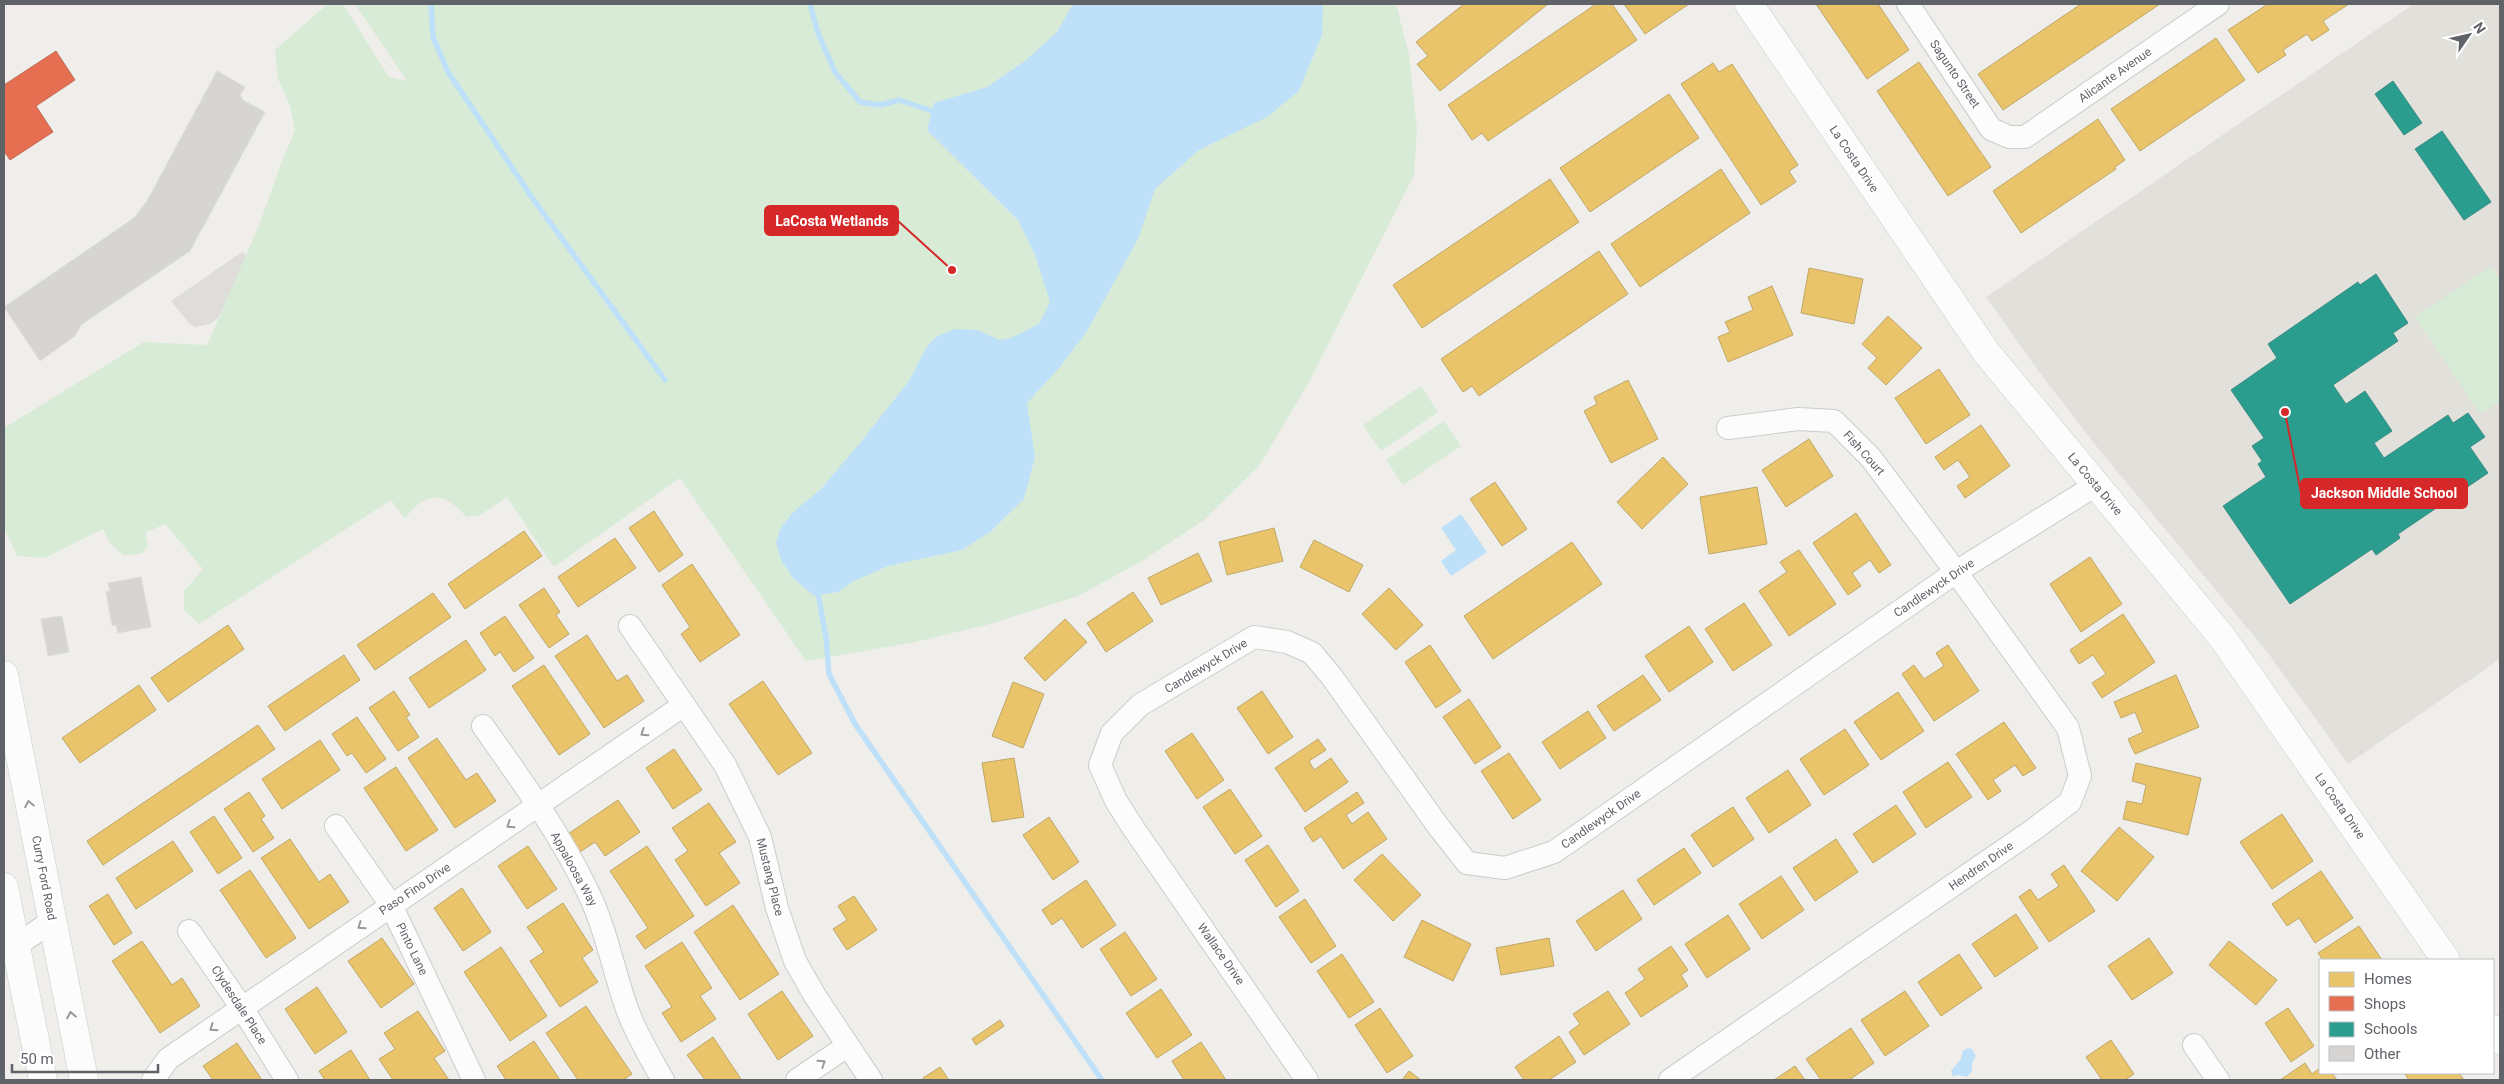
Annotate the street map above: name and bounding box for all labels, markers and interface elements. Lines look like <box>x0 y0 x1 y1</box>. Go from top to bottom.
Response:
north arrow <box>2444 10 2494 60</box>
text: N <box>2470 19 2489 36</box>
street label: Sagunto Street <box>1927 37 1983 111</box>
street label: Alicante Avenue <box>2076 45 2154 105</box>
street label: La Costa Drive <box>1827 123 1881 195</box>
callout: LaCosta Wetlands <box>765 206 898 235</box>
text: LaCosta Wetlands <box>775 213 889 229</box>
street label: Fish Court <box>1840 428 1888 478</box>
street label: La Costa Drive <box>2065 450 2125 518</box>
callout: Jackson Middle School <box>2301 479 2467 508</box>
text: Jackson Middle School <box>2311 485 2457 501</box>
street label: Candlewyck Drive <box>1891 556 1977 620</box>
street label: Candlewyck Drive <box>1162 636 1250 696</box>
one-way arrow <box>641 727 650 736</box>
street label: La Costa Drive <box>2312 770 2368 842</box>
street label: Candlewyck Drive <box>1559 786 1643 852</box>
one-way arrow <box>25 800 35 809</box>
one-way arrow <box>507 819 516 828</box>
street label: Appaloosa Way <box>548 829 600 909</box>
street label: Curry Ford Road <box>29 835 59 921</box>
street label: Mustang Place <box>754 837 786 917</box>
street label: Hendren Drive <box>1946 839 2016 893</box>
street label: Paso Fino Drive <box>377 860 453 918</box>
one-way arrow <box>357 920 367 929</box>
street label: Pinto Lane <box>393 920 431 978</box>
street label: Wallace Drive <box>1195 921 1247 987</box>
legend <box>2319 959 2494 1074</box>
street label: Clydesdale Place <box>208 963 270 1047</box>
text: Homes <box>2364 970 2412 988</box>
text: Shops <box>2364 995 2406 1013</box>
one-way arrow <box>66 1011 77 1020</box>
text: Schools <box>2364 1020 2418 1038</box>
one-way arrow <box>209 1022 219 1031</box>
scale bar <box>12 1042 159 1074</box>
text: Other <box>2364 1045 2401 1063</box>
text: 50 m <box>20 1050 54 1068</box>
one-way arrow <box>816 1060 826 1069</box>

